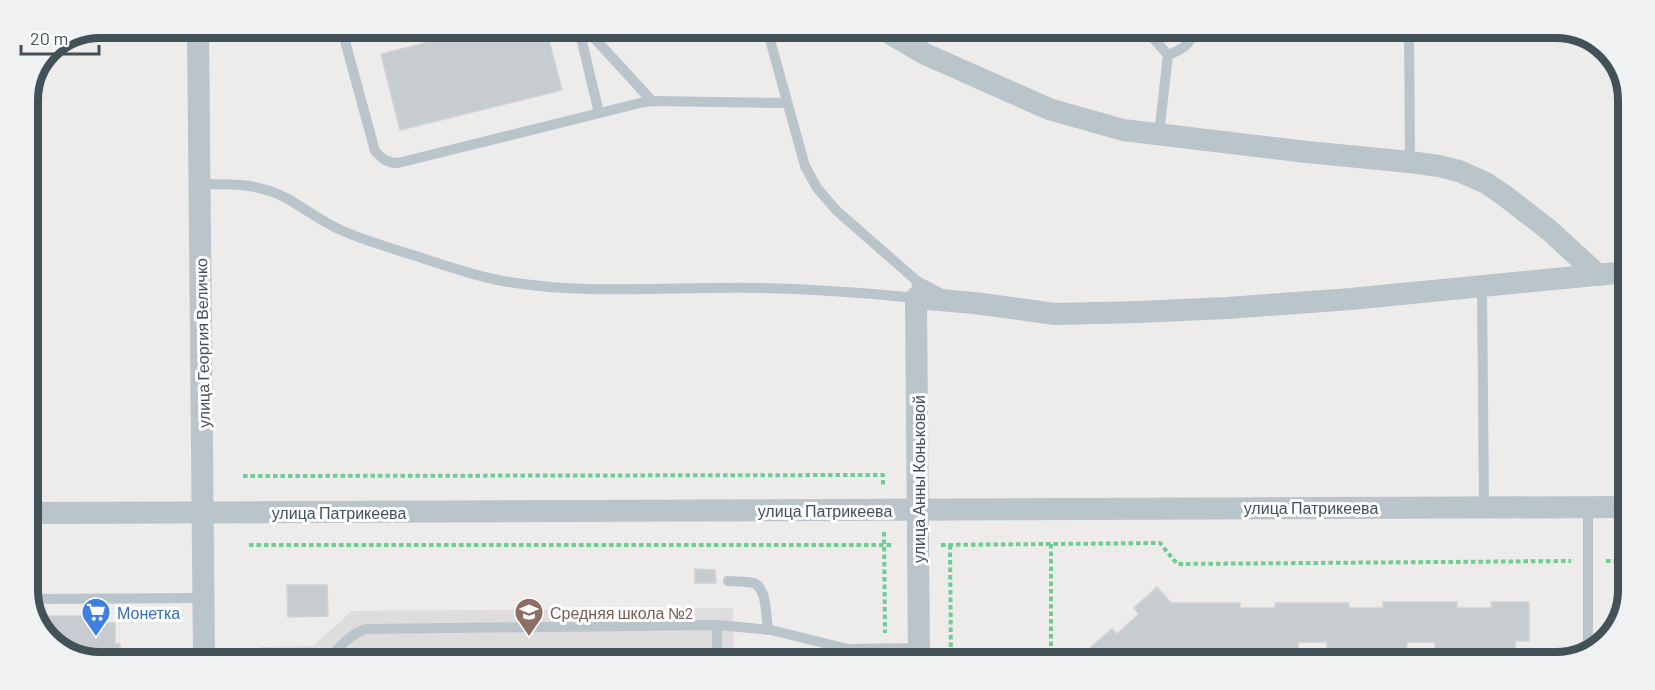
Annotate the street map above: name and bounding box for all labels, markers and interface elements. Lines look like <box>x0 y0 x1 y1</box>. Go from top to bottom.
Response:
scale bar <box>21 18 99 56</box>
text: 20 m <box>30 27 68 49</box>
street label: улица Георгия Величко <box>191 258 213 428</box>
street label: улица Анны Коньковой <box>909 395 928 563</box>
street label: улица Патрикеева <box>1244 498 1378 517</box>
street label: улица Патрикеева <box>758 501 892 520</box>
street label: улица Патрикеева <box>272 503 406 522</box>
supermarket icon: Монетка <box>80 596 112 638</box>
school or university icon: Средняя школа №2 <box>513 596 545 638</box>
place label: Монетка <box>117 603 180 622</box>
place label: Средняя школа №2 <box>550 603 693 622</box>

